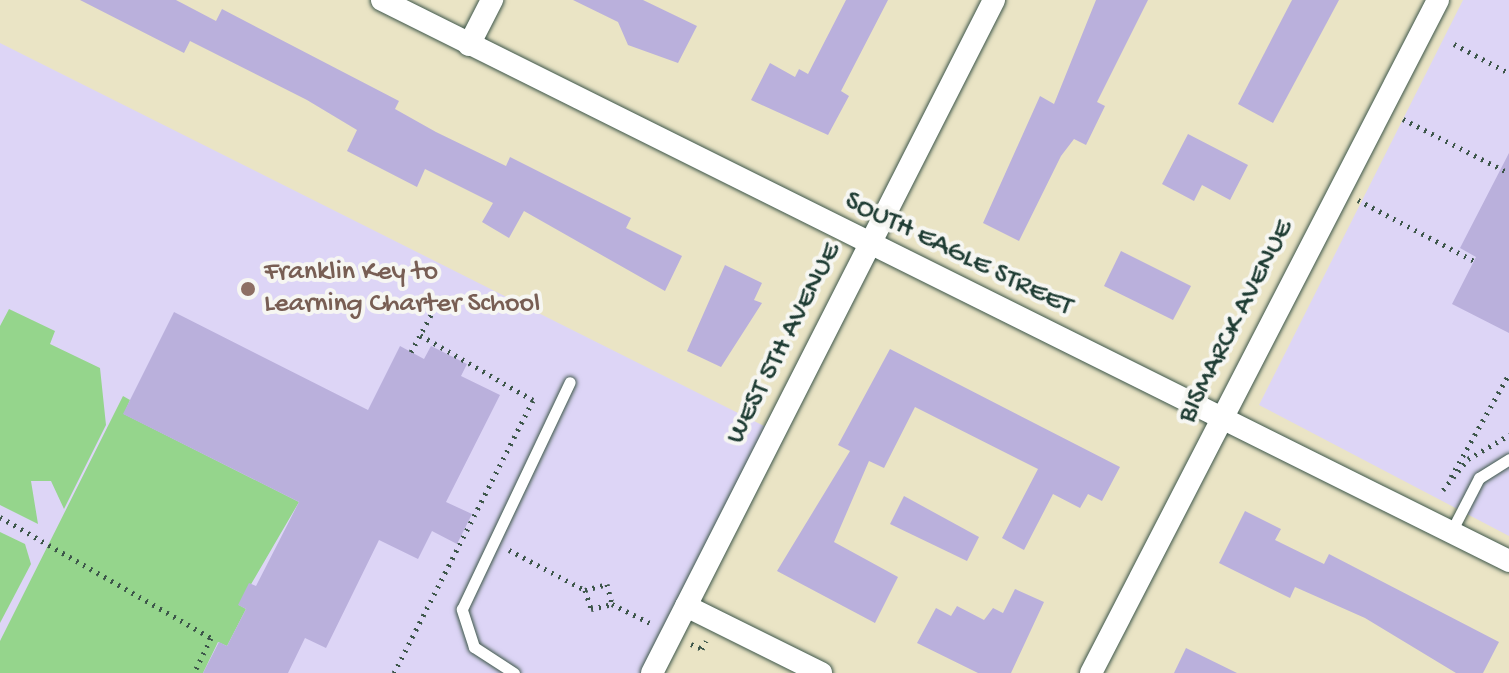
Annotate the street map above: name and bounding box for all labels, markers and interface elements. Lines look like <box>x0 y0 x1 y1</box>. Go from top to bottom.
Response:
street label: SOUTH EAGLE STREET <box>839 185 1077 325</box>
street label: BISMARCK AVENUE <box>1171 215 1303 429</box>
street label: WEST 5TH AVENUE <box>720 238 850 450</box>
place label: Franklin Key to Learning Charter School <box>264 256 540 322</box>
marker: Franklin Key to Learning Charter School <box>239 280 257 298</box>

